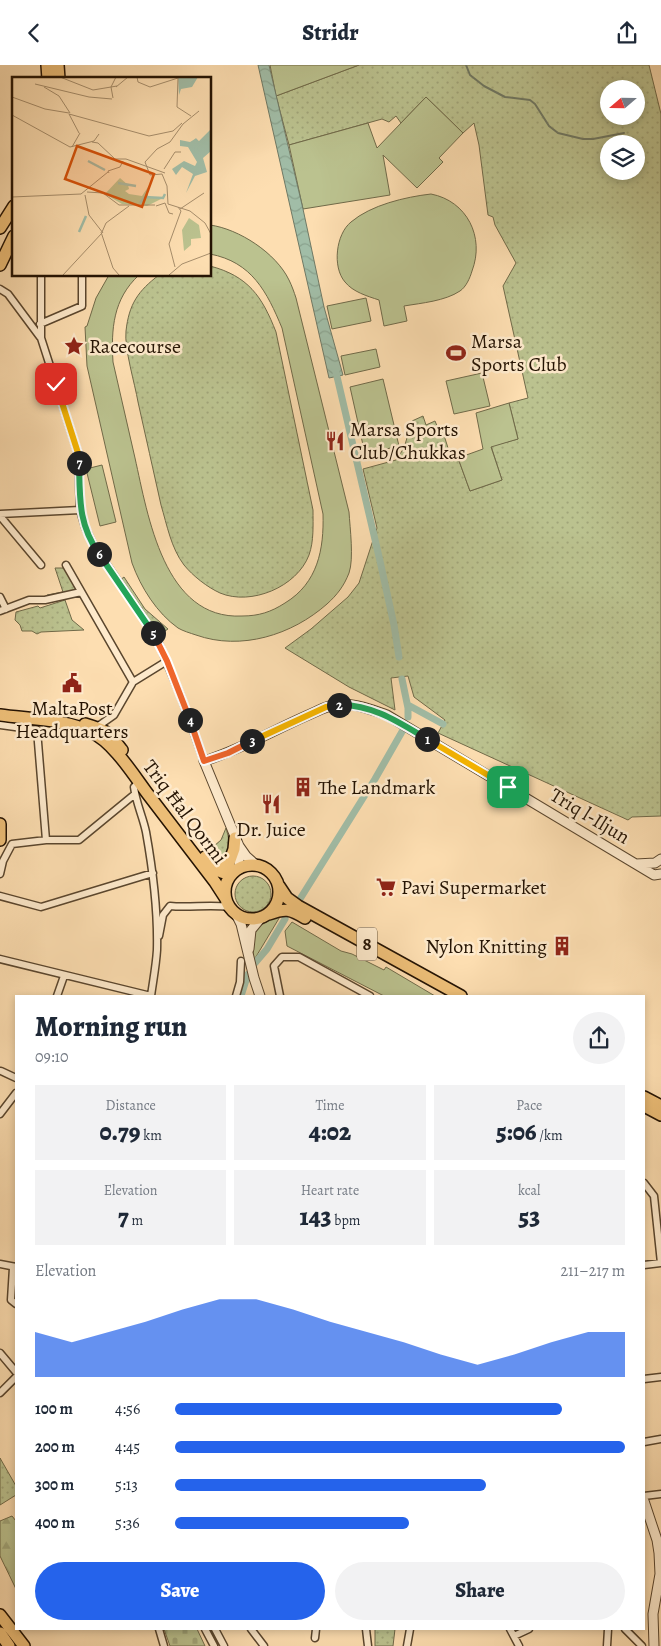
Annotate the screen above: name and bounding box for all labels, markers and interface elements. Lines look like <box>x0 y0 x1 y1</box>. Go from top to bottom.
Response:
text: Stridr <box>302 18 359 48</box>
icon: back <box>20 19 48 47</box>
icon: share <box>613 19 641 47</box>
inset map <box>12 77 211 276</box>
north arrow <box>600 80 645 125</box>
map controls <box>600 80 645 180</box>
button: layers <box>600 135 645 180</box>
place label: Marsa Sports Club <box>471 328 567 378</box>
place label: Racecourse <box>89 333 181 360</box>
place icon: Racecourse <box>63 335 85 357</box>
sports icon: Marsa Sports Club <box>445 342 467 364</box>
pin <box>35 363 77 405</box>
icon: check <box>42 370 70 398</box>
place label: Marsa Sports Club/Chukkas <box>350 416 466 466</box>
restaurant icon: Marsa Sports Club/Chukkas <box>324 430 346 452</box>
pin: 7 <box>66 451 92 475</box>
text: 7 <box>77 454 82 473</box>
pin: 6 <box>86 541 112 567</box>
text: 6 <box>96 545 103 564</box>
pin: 5 <box>140 621 166 645</box>
text: 5 <box>151 624 156 643</box>
public building icon: MaltaPost Headquarters <box>61 672 83 694</box>
pin: 2 <box>326 693 352 717</box>
place label: MaltaPost Headquarters <box>15 695 129 745</box>
text: 2 <box>336 696 343 715</box>
pin: 4 <box>178 707 202 733</box>
text: 4 <box>187 711 194 730</box>
pin: 1 <box>414 727 440 751</box>
pin: 3 <box>240 729 264 753</box>
text: 1 <box>425 730 430 749</box>
text: 3 <box>249 732 256 751</box>
street label: Triq Ħal Qormi <box>137 754 233 870</box>
pin <box>487 766 529 808</box>
icon: arrive <box>494 773 522 801</box>
place label: The Landmark <box>318 774 435 801</box>
building icon: The Landmark <box>292 776 314 798</box>
street label: Triq l-Iljun <box>545 782 635 850</box>
restaurant icon: Dr. Juice <box>260 793 282 815</box>
place label: Dr. Juice <box>236 816 306 843</box>
place label: Pavi Supermarket <box>401 874 547 901</box>
supermarket icon: Pavi Supermarket <box>375 876 397 898</box>
road number: 8 <box>357 927 377 961</box>
place label: Nylon Knitting <box>426 933 547 960</box>
building icon: Nylon Knitting <box>551 935 573 957</box>
text: Morning run <box>35 1008 187 1046</box>
button: share <box>573 1012 625 1064</box>
text: 09:10 <box>35 1046 69 1068</box>
text: Distance <box>106 1096 156 1115</box>
text: Time <box>315 1096 345 1115</box>
text: Pace <box>516 1096 542 1115</box>
text: 0.79 <box>99 1115 141 1149</box>
text: 4:02 <box>309 1115 351 1149</box>
text: 5:06 <box>496 1115 537 1149</box>
text: km <box>141 1126 162 1145</box>
text: /km <box>537 1126 563 1145</box>
text: Elevation <box>104 1181 158 1200</box>
text: Heart rate <box>301 1181 359 1200</box>
text: kcal <box>518 1181 541 1200</box>
text: 7 <box>118 1200 129 1234</box>
text: 143 <box>299 1200 332 1234</box>
text: 53 <box>519 1200 540 1234</box>
text: m <box>129 1211 143 1230</box>
text: bpm <box>332 1211 361 1230</box>
text: Elevation <box>35 1260 96 1282</box>
text: 211–217 m <box>560 1260 625 1282</box>
text: 100 m <box>35 1398 73 1420</box>
text: 4:56 <box>115 1398 140 1420</box>
text: 200 m <box>35 1436 75 1458</box>
text: 4:45 <box>115 1436 140 1458</box>
text: 300 m <box>35 1474 74 1496</box>
text: 5:13 <box>115 1474 138 1496</box>
text: 400 m <box>35 1512 75 1534</box>
text: 5:36 <box>115 1512 140 1534</box>
button: Save <box>35 1562 325 1620</box>
button: Share <box>335 1562 625 1620</box>

